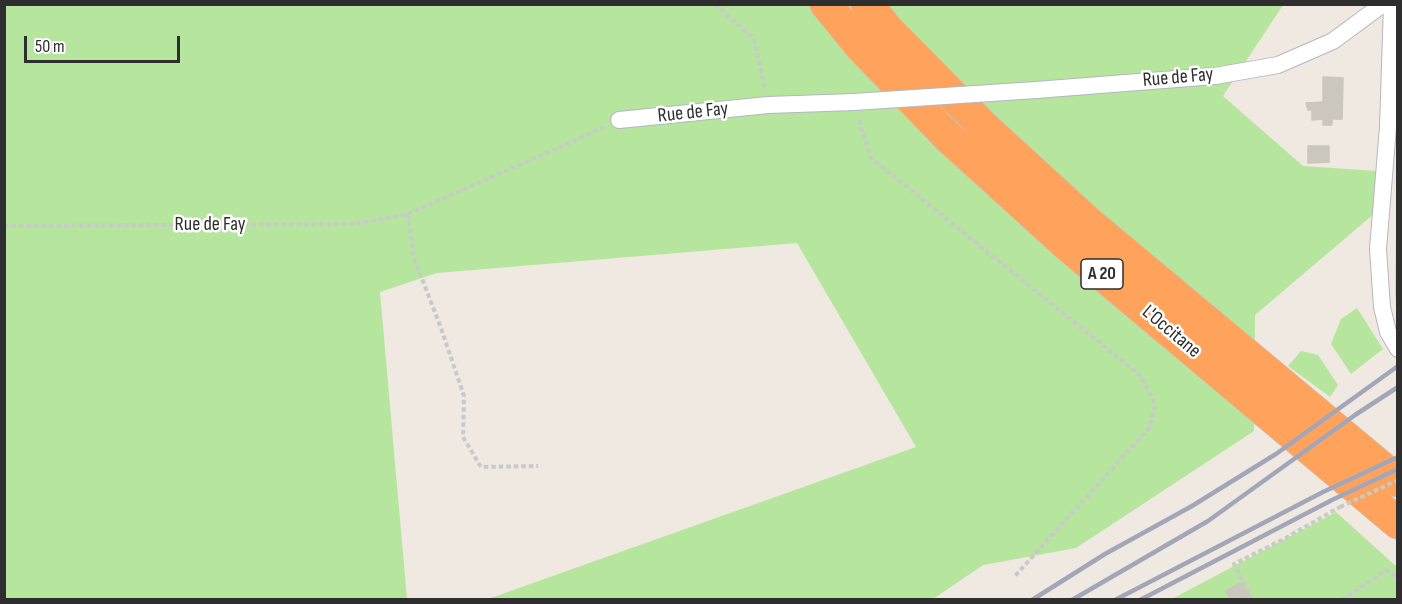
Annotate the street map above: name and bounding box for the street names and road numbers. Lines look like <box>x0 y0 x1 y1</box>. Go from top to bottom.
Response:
street label: Rue de Fay <box>1142 63 1214 93</box>
street label: Rue de Fay <box>656 97 730 129</box>
street label: Rue de Fay <box>175 213 245 237</box>
road number: A 20 <box>1081 259 1123 289</box>
street label: L'Occitane <box>1137 301 1205 363</box>

